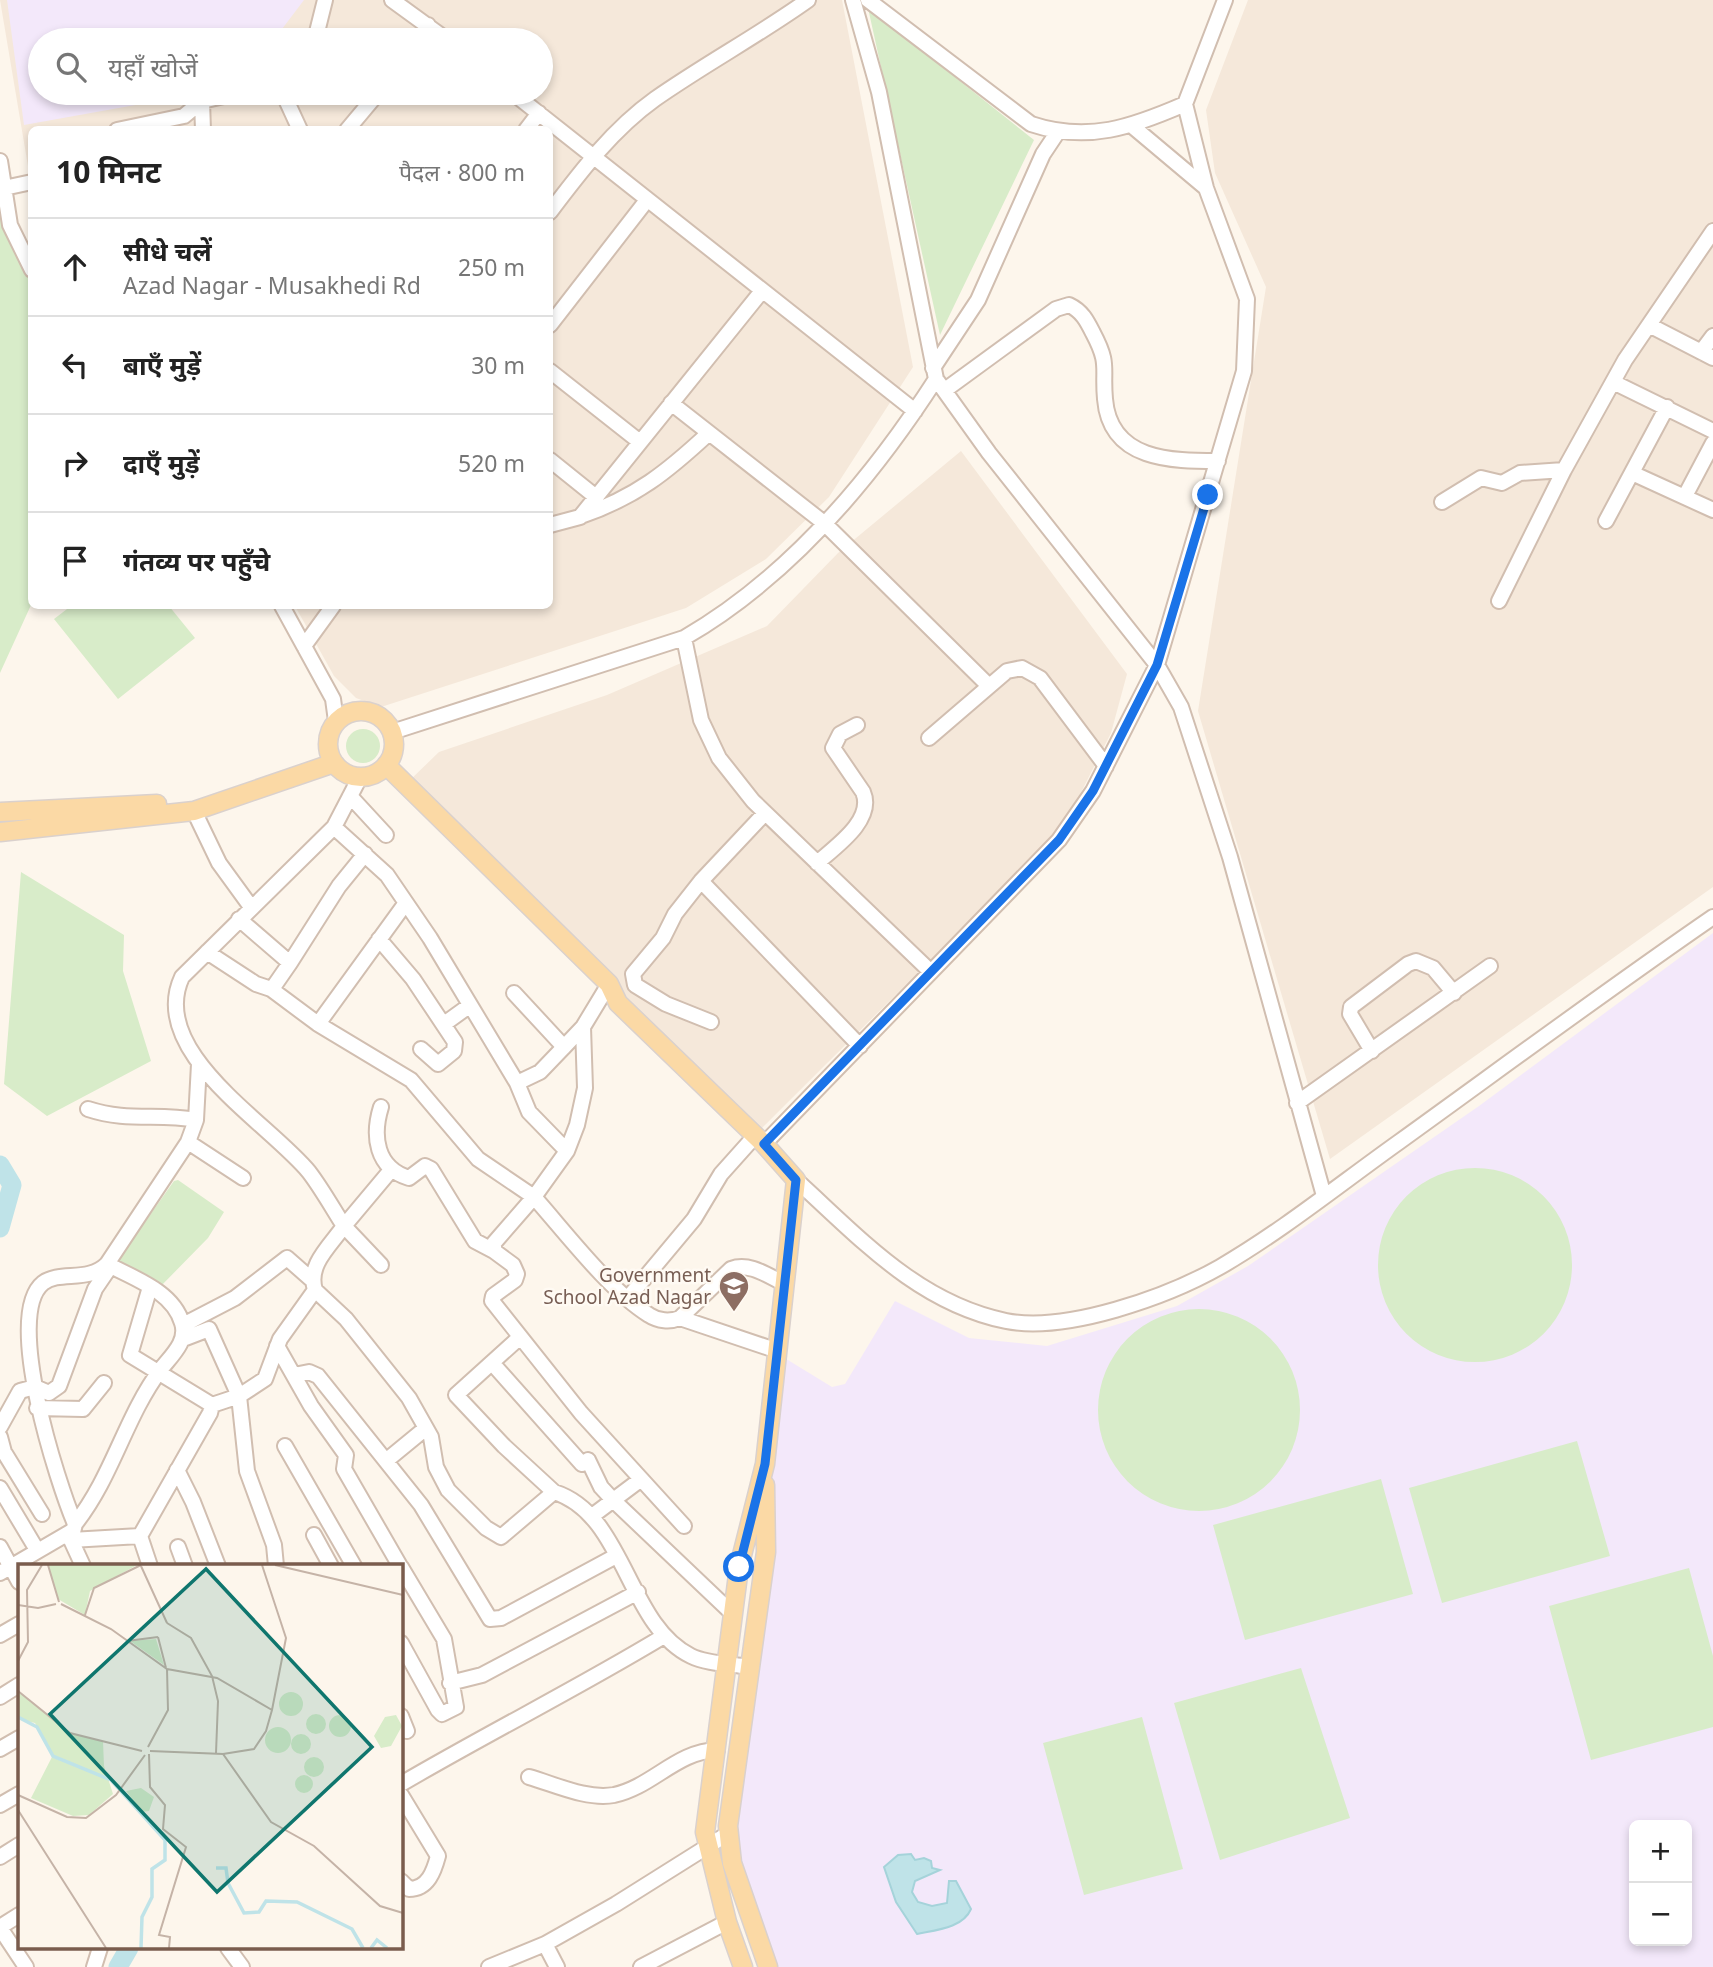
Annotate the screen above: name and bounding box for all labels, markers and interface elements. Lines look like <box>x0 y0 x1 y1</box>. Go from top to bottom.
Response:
search box <box>28 28 553 105</box>
icon: search <box>52 48 90 86</box>
text: यहाँ खोजें <box>108 49 198 85</box>
text: 10 मिनट <box>56 151 161 192</box>
text: पैदल · 800 m <box>399 156 525 188</box>
text: सीधे चलें <box>123 233 212 269</box>
icon: ahead <box>56 248 94 286</box>
text: 250 m <box>458 251 525 283</box>
text: Azad Nagar - Musakhedi Rd <box>123 269 421 301</box>
icon: left <box>56 346 94 384</box>
text: बाएँ मुड़ें <box>123 347 201 383</box>
text: 30 m <box>471 349 525 381</box>
icon: right <box>56 444 94 482</box>
text: दाएँ मुड़ें <box>123 445 200 481</box>
text: 520 m <box>458 447 525 479</box>
route end <box>1192 479 1223 510</box>
icon: arrive <box>56 542 94 580</box>
text: गंतव्य पर पहुँचे <box>123 543 270 579</box>
place label: Government School Azad Nagar <box>543 1262 711 1310</box>
school or university icon: Government School Azad Nagar <box>717 1269 751 1313</box>
route start <box>723 1551 754 1582</box>
inset map <box>18 1564 402 1950</box>
map controls <box>1629 1820 1692 1946</box>
button: + <box>1629 1820 1692 1883</box>
button: − <box>1629 1883 1692 1946</box>

